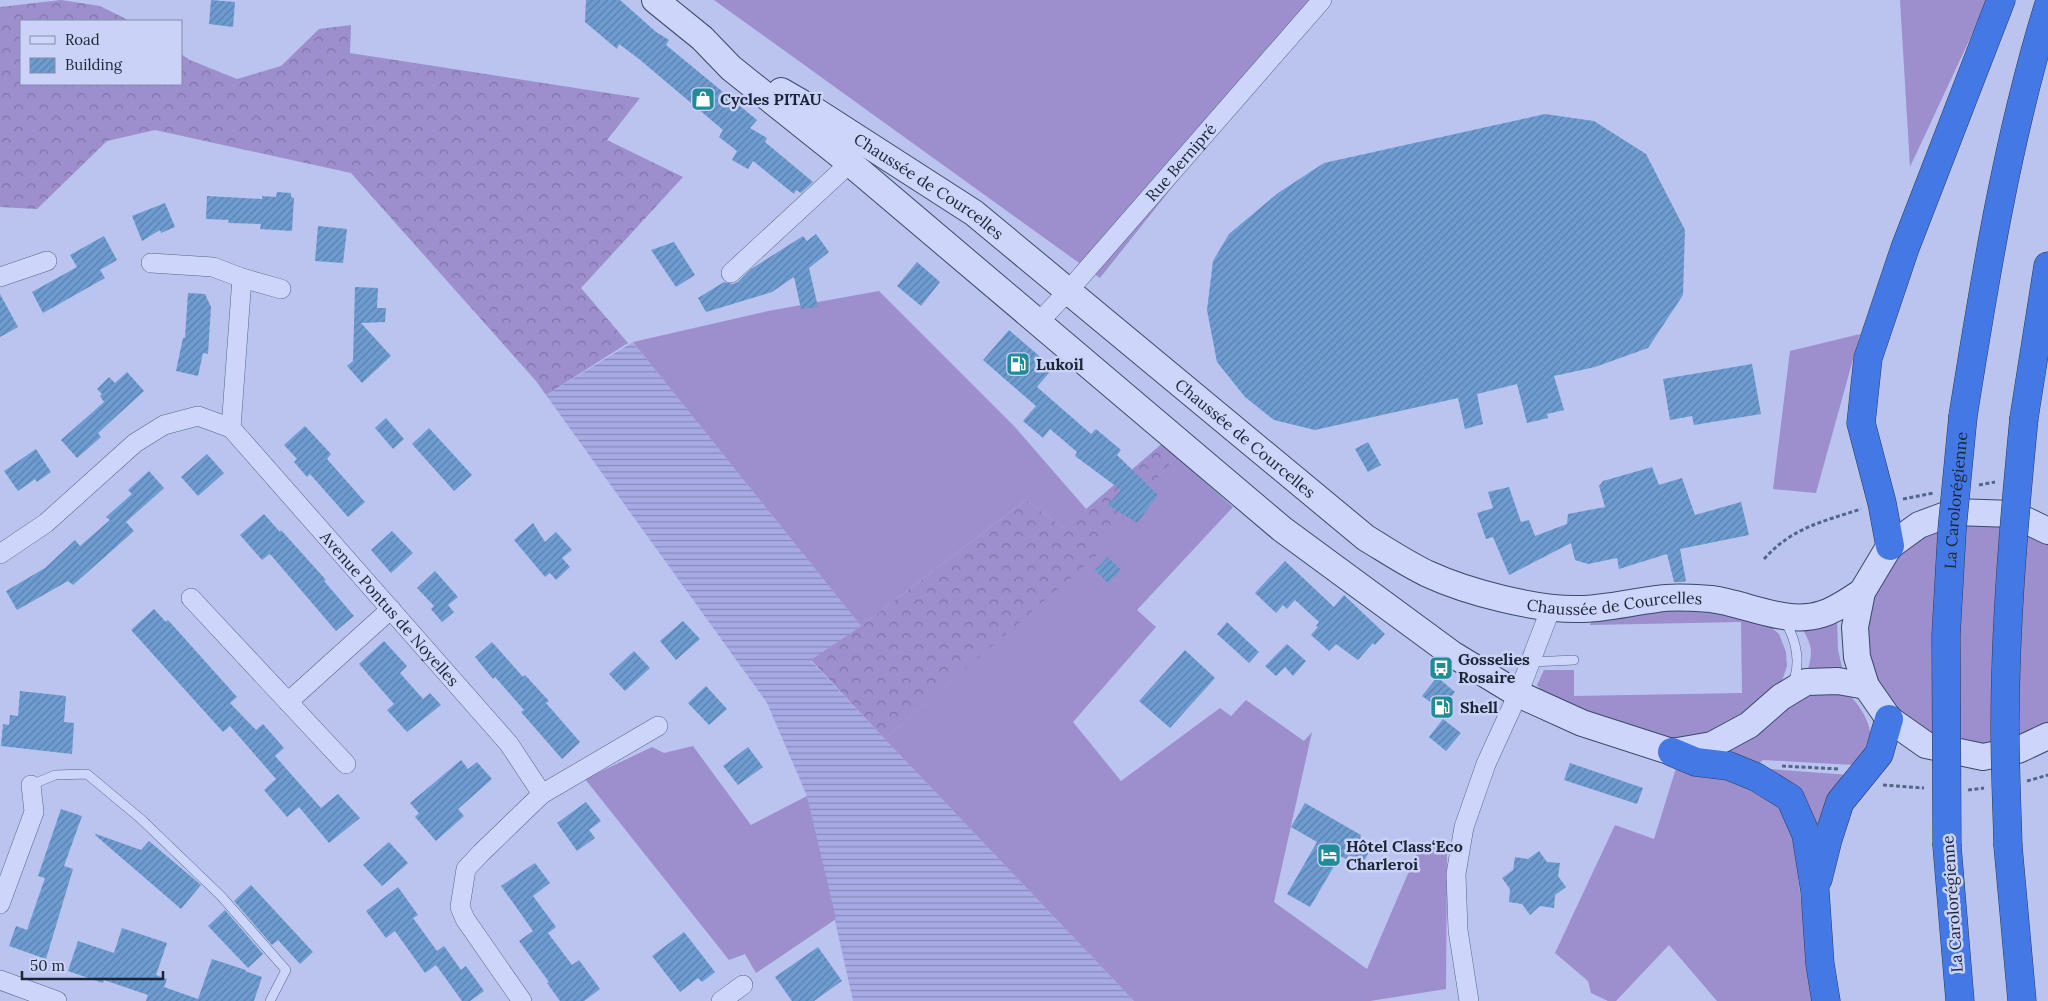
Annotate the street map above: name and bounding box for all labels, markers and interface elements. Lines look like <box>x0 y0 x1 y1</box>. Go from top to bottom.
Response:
legend <box>20 20 182 85</box>
text: Road <box>65 30 100 49</box>
text: Building <box>65 55 123 74</box>
shop icon: Cycles PITAU <box>690 86 716 112</box>
place label: Cycles PITAU <box>720 89 822 109</box>
street label: Rue Bernipré <box>1141 119 1220 205</box>
street label: Chaussée de Courcelles <box>850 129 1008 244</box>
fuel station icon: Lukoil <box>1005 351 1031 377</box>
place label: Lukoil <box>1036 354 1084 374</box>
street label: Chaussée de Courcelles <box>1171 374 1320 502</box>
street label: La Carolorégienne <box>1940 431 1971 569</box>
street label: Avenue Pontus de Noyelles <box>316 526 463 690</box>
street label: Chaussée de Courcelles <box>1525 587 1703 619</box>
place label: Gosselies Rosaire <box>1458 649 1530 687</box>
bus stop icon: Gosselies Rosaire <box>1428 655 1454 681</box>
fuel station icon: Shell <box>1429 694 1455 720</box>
place label: Shell <box>1460 697 1498 717</box>
street label: La Carolorégienne <box>1937 834 1967 973</box>
place label: Hôtel Class‘Eco Charleroi <box>1346 836 1463 874</box>
hotel icon: Hôtel Class‘Eco Charleroi <box>1316 842 1342 868</box>
scale bar <box>22 948 164 980</box>
text: 50 m <box>30 956 65 975</box>

